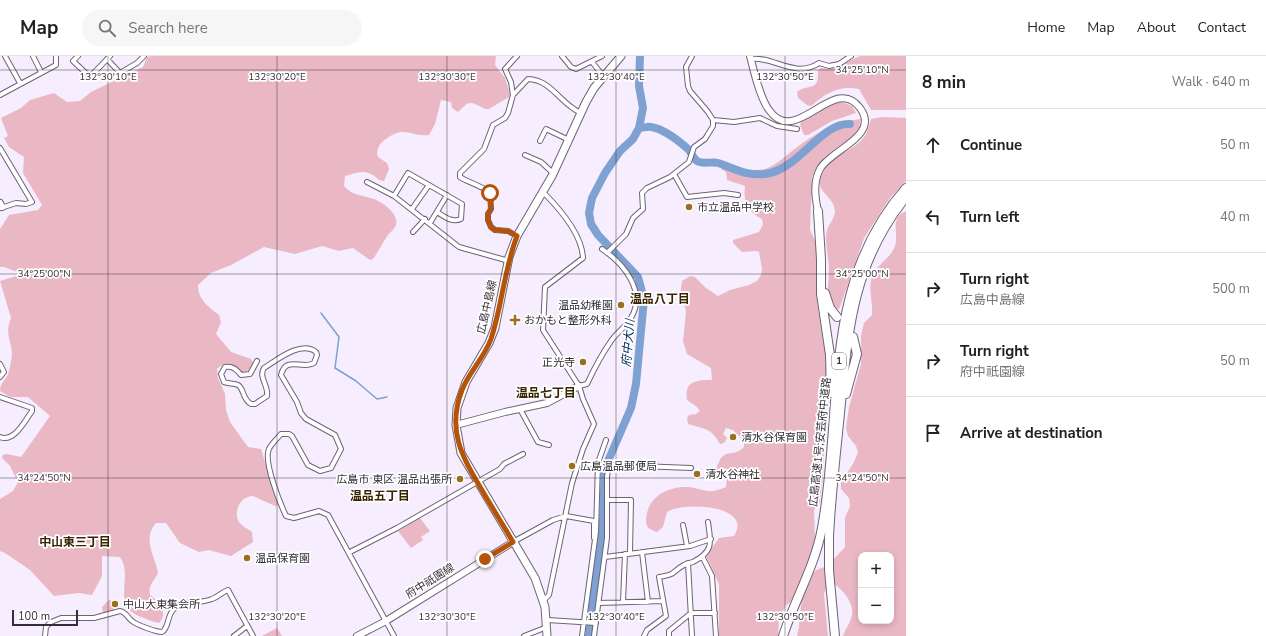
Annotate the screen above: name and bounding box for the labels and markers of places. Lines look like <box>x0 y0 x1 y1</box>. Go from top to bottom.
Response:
place label: 市立温品中学校 <box>697 200 774 215</box>
marker: 市立温品中学校 <box>684 202 694 212</box>
place label: 温品幼稚園 <box>558 298 613 313</box>
marker: 温品幼稚園 <box>616 300 626 310</box>
place label: おかもと整形外科 <box>524 313 612 328</box>
marker: おかもと整形外科 <box>509 314 521 326</box>
place label: 正光寺 <box>542 355 575 370</box>
marker: 正光寺 <box>578 357 588 367</box>
place label: 清水谷保育園 <box>741 430 807 445</box>
marker: 清水谷保育園 <box>728 432 738 442</box>
place label: 広島温品郵便局 <box>580 459 657 474</box>
marker: 広島温品郵便局 <box>567 461 577 471</box>
place label: 清水谷神社 <box>705 467 760 482</box>
marker: 清水谷神社 <box>692 469 702 479</box>
place label: 広島市 東区 温品出張所 <box>336 472 453 487</box>
marker: 広島市 東区 温品出張所 <box>455 474 465 484</box>
place label: 温品保育園 <box>255 551 310 566</box>
marker: 温品保育園 <box>242 553 252 563</box>
place label: 中山大東集会所 <box>123 597 201 612</box>
marker: 中山大東集会所 <box>110 599 120 609</box>

